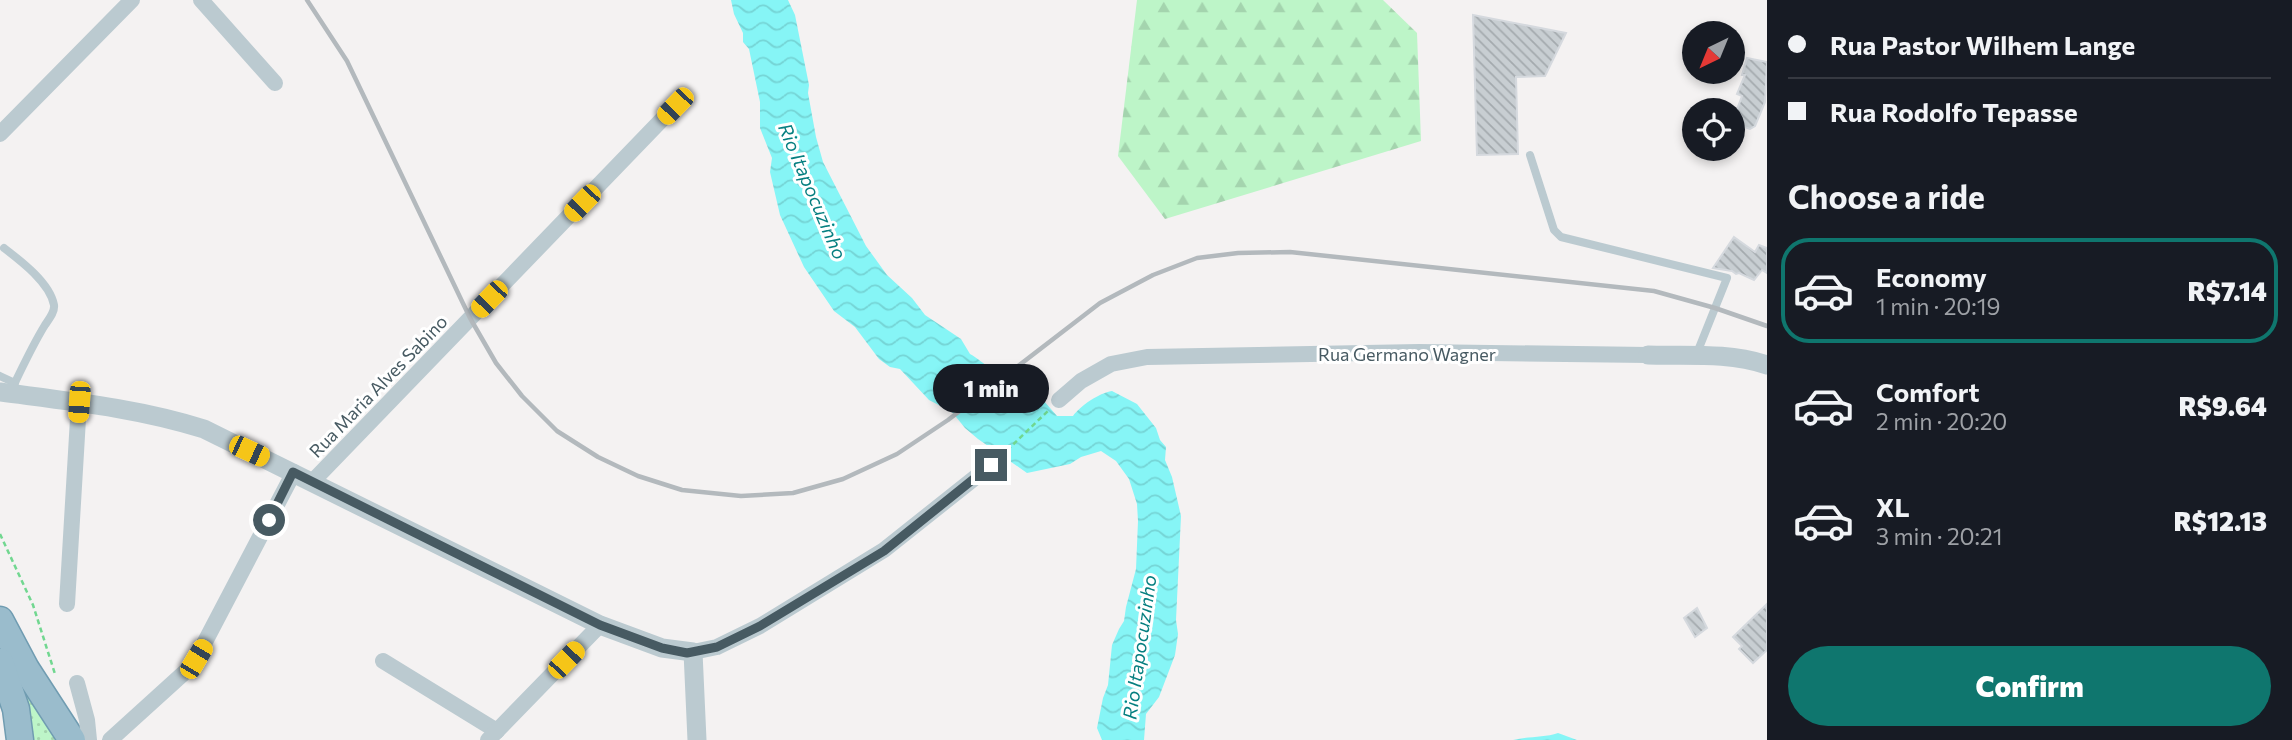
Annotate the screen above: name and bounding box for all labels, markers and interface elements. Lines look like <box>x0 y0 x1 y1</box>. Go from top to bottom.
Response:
north arrow <box>1682 21 1745 84</box>
map controls <box>1682 21 1745 161</box>
text: Rua Pastor Wilhem Lange <box>1830 29 2135 60</box>
car <box>653 84 698 128</box>
text: Rua Rodolfo Tepasse <box>1830 96 2078 127</box>
button: locate <box>1682 98 1745 161</box>
water label: Rio Itapocuzinho <box>774 119 852 263</box>
text: Choose a ride <box>1788 176 1985 216</box>
car <box>560 181 605 225</box>
icon: car <box>1792 259 1855 322</box>
text: Economy <box>1876 261 1987 292</box>
text: R$7.14 <box>2187 275 2267 306</box>
car <box>467 277 512 321</box>
text: 1 min · 20:19 <box>1876 292 2001 320</box>
street label: Rua Maria Alves Sabino <box>304 310 452 462</box>
street label: Rua Germano Wagner <box>1318 343 1496 365</box>
callout: 1 min <box>933 364 1049 412</box>
text: 1 min <box>963 374 1019 402</box>
icon: car <box>1792 374 1855 437</box>
text: Comfort <box>1876 376 1979 407</box>
car <box>68 380 91 424</box>
text: R$9.64 <box>2178 390 2267 421</box>
text: 2 min · 20:20 <box>1876 407 2007 435</box>
car <box>226 433 273 469</box>
route end <box>975 449 1007 481</box>
icon: car <box>1792 489 1855 552</box>
text: XL <box>1876 491 1910 522</box>
route start <box>253 504 285 536</box>
text: R$12.13 <box>2174 505 2267 536</box>
text: 3 min · 20:21 <box>1876 522 2003 550</box>
water label: Rio Itapocuzinho <box>1117 573 1161 721</box>
car <box>177 636 216 682</box>
car <box>544 638 589 682</box>
button: Confirm <box>1788 646 2271 726</box>

